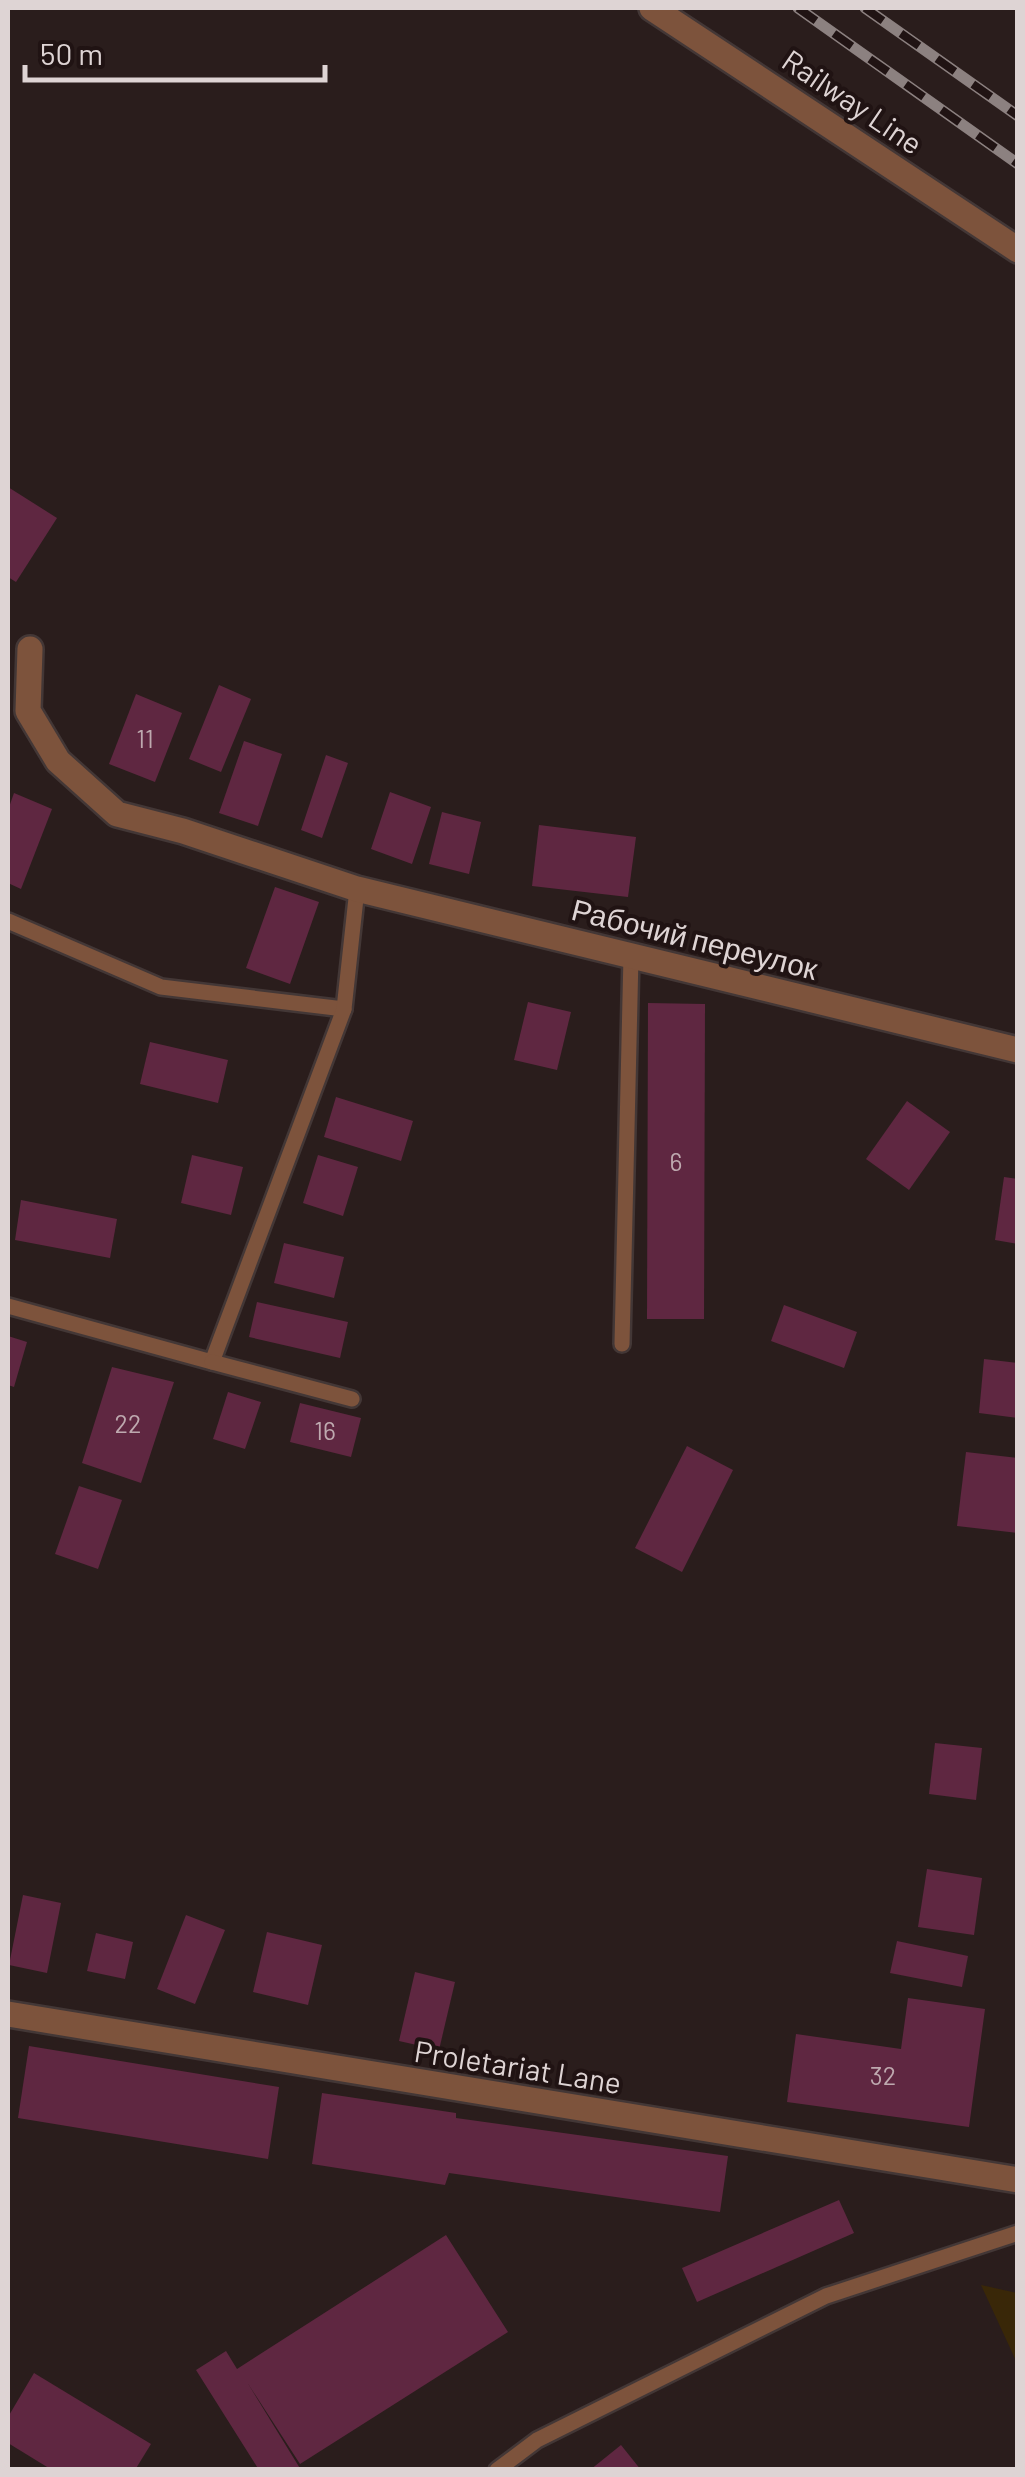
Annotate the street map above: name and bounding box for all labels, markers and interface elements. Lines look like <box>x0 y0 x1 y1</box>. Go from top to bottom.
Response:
scale bar <box>25 20 325 82</box>
text: 50 m <box>40 35 103 71</box>
street label: Railway Line <box>776 41 930 161</box>
house number: 11 <box>136 723 154 753</box>
street label: Рабочий переулок <box>568 890 822 986</box>
house number: 6 <box>670 1146 682 1176</box>
house number: 22 <box>115 1408 141 1438</box>
house number: 16 <box>314 1415 336 1445</box>
street label: Proletariat Lane <box>412 2032 624 2100</box>
house number: 32 <box>870 2060 896 2090</box>

